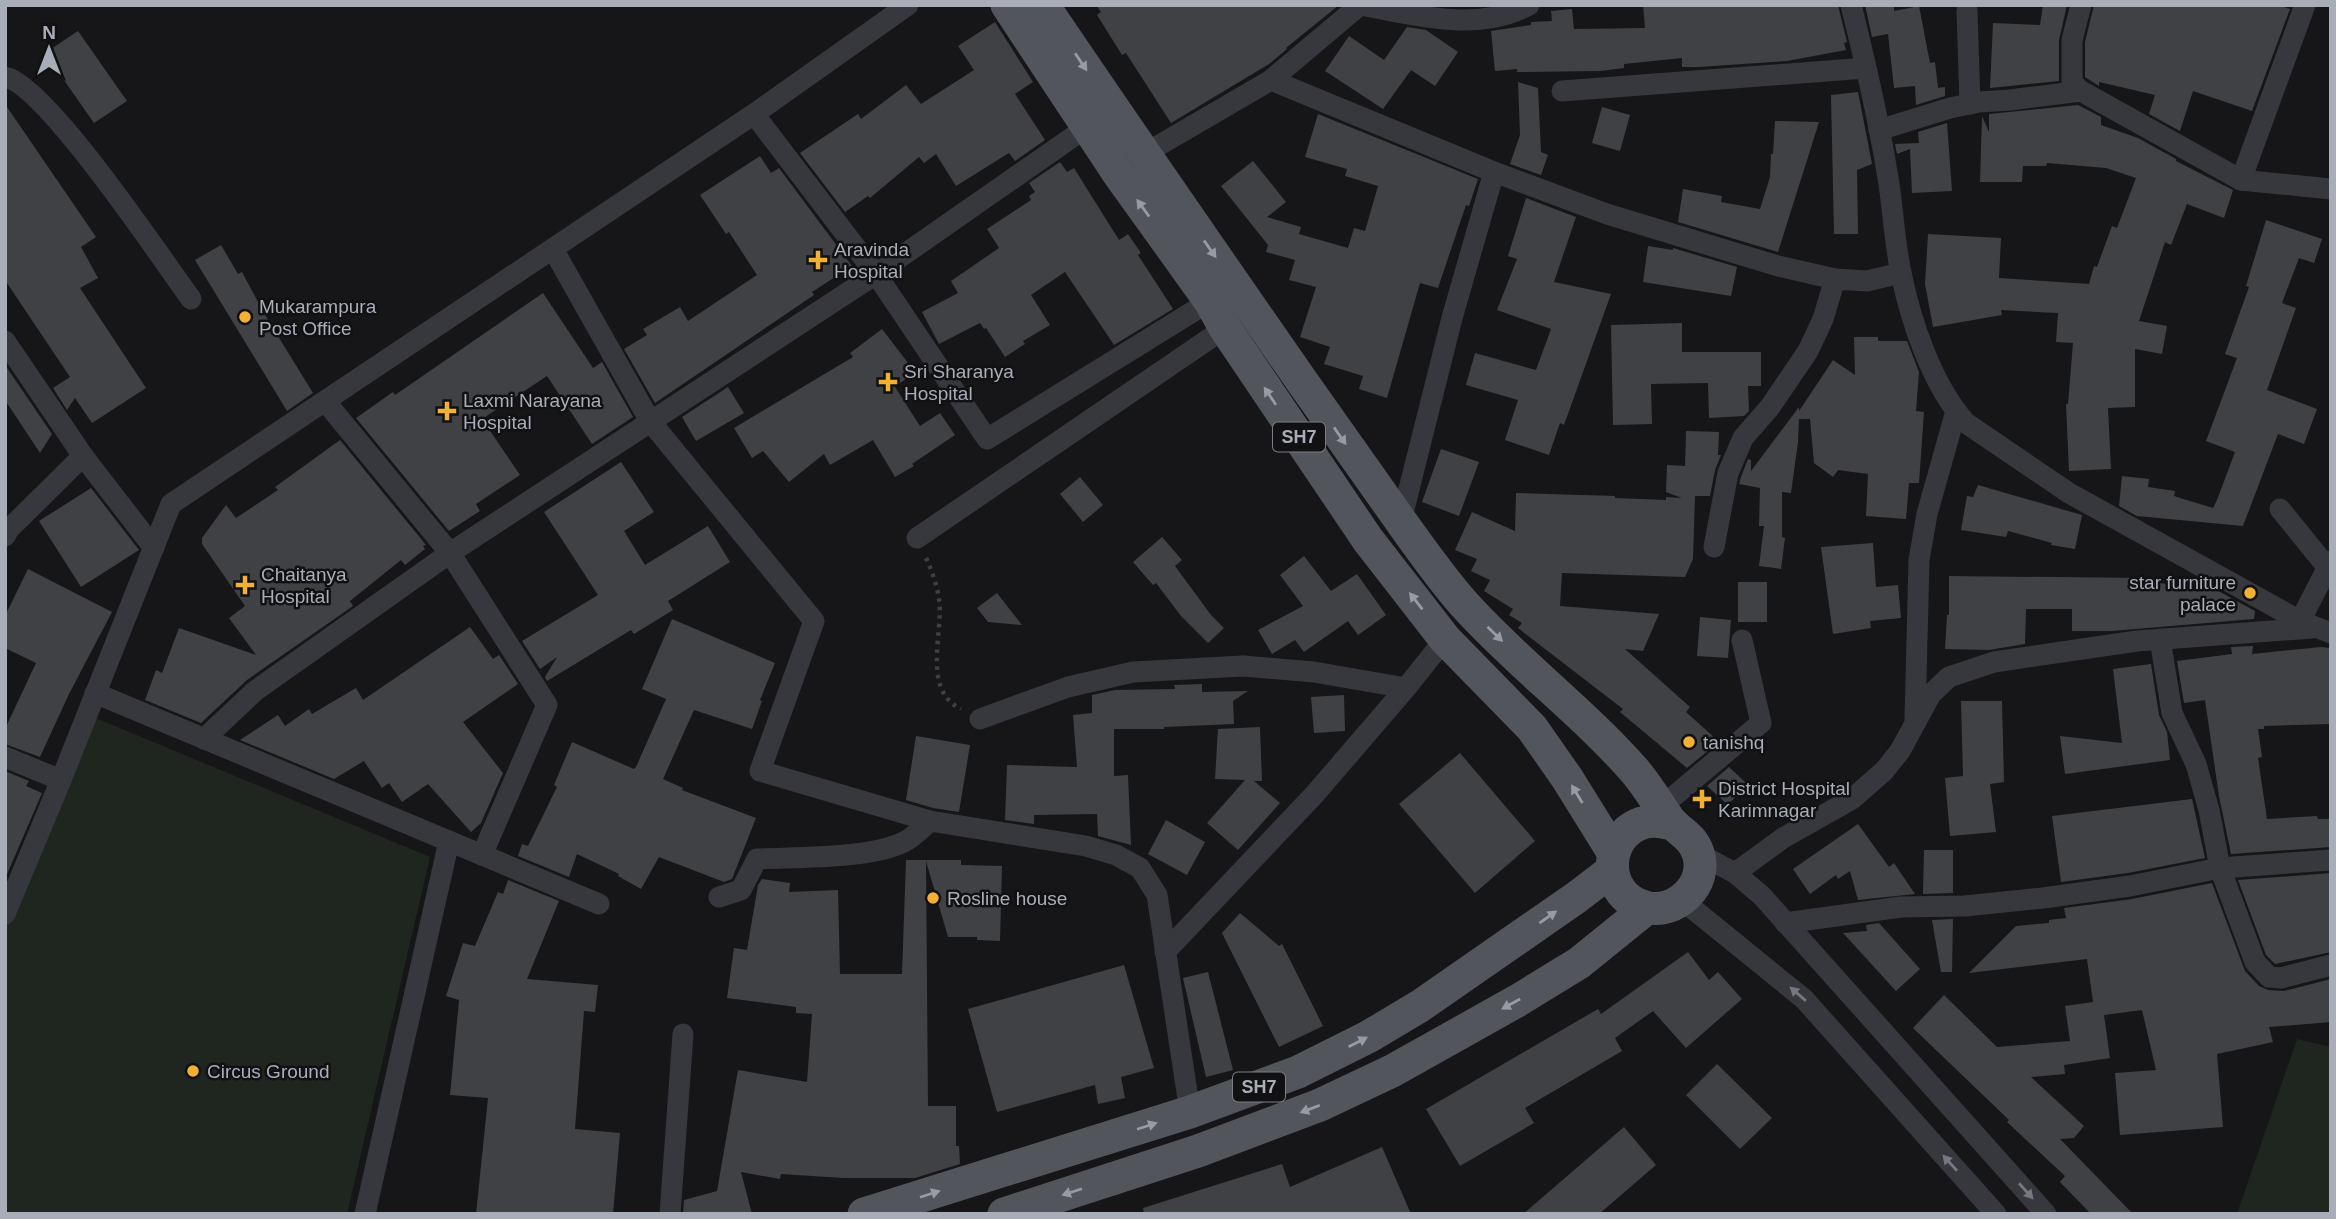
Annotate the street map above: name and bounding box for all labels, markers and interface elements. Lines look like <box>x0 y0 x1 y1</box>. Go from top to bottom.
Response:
north arrow <box>14 14 84 84</box>
text: N <box>42 22 56 43</box>
one-way arrow <box>1074 53 1088 71</box>
one-way arrow <box>1136 199 1150 217</box>
place label: Aravinda Hospital <box>834 239 909 282</box>
one-way arrow <box>1203 240 1217 258</box>
marker: Aravinda Hospital <box>808 250 828 270</box>
place label: Mukarampura Post Office <box>259 296 377 339</box>
marker: Mukarampura Post Office <box>237 309 253 325</box>
place label: Sri Sharanya Hospital <box>904 361 1014 404</box>
marker: Sri Sharanya Hospital <box>878 372 898 392</box>
one-way arrow <box>1264 386 1277 406</box>
place label: Laxmi Narayana Hospital <box>463 390 602 433</box>
marker: Laxmi Narayana Hospital <box>437 401 457 421</box>
road number: SH7 <box>1273 422 1325 452</box>
one-way arrow <box>1333 427 1347 445</box>
place label: Chaitanya Hospital <box>261 564 347 607</box>
place label: star furniture palace <box>2129 572 2236 615</box>
marker: Chaitanya Hospital <box>235 575 255 595</box>
marker: star furniture palace <box>2242 585 2258 601</box>
one-way arrow <box>1408 593 1423 611</box>
one-way arrow <box>1486 625 1503 641</box>
place label: tanishq <box>1703 732 1764 753</box>
marker: tanishq <box>1681 734 1697 750</box>
place label: District Hospital Karimnagar <box>1718 778 1850 821</box>
one-way arrow <box>1571 785 1583 804</box>
marker: District Hospital Karimnagar <box>1692 789 1712 809</box>
place label: Rosline house <box>947 888 1067 909</box>
marker: Rosline house <box>925 890 941 906</box>
one-way arrow <box>1539 910 1557 924</box>
one-way arrow <box>1790 987 1807 1003</box>
one-way arrow <box>1502 998 1521 1010</box>
one-way arrow <box>1348 1037 1368 1048</box>
place label: Circus Ground <box>207 1061 330 1082</box>
marker: Circus Ground <box>185 1063 201 1079</box>
road number: SH7 <box>1233 1072 1285 1102</box>
one-way arrow <box>1299 1104 1320 1115</box>
one-way arrow <box>1136 1120 1157 1130</box>
one-way arrow <box>1943 1155 1959 1172</box>
one-way arrow <box>2018 1182 2034 1200</box>
one-way arrow <box>1061 1187 1082 1198</box>
one-way arrow <box>920 1189 941 1199</box>

